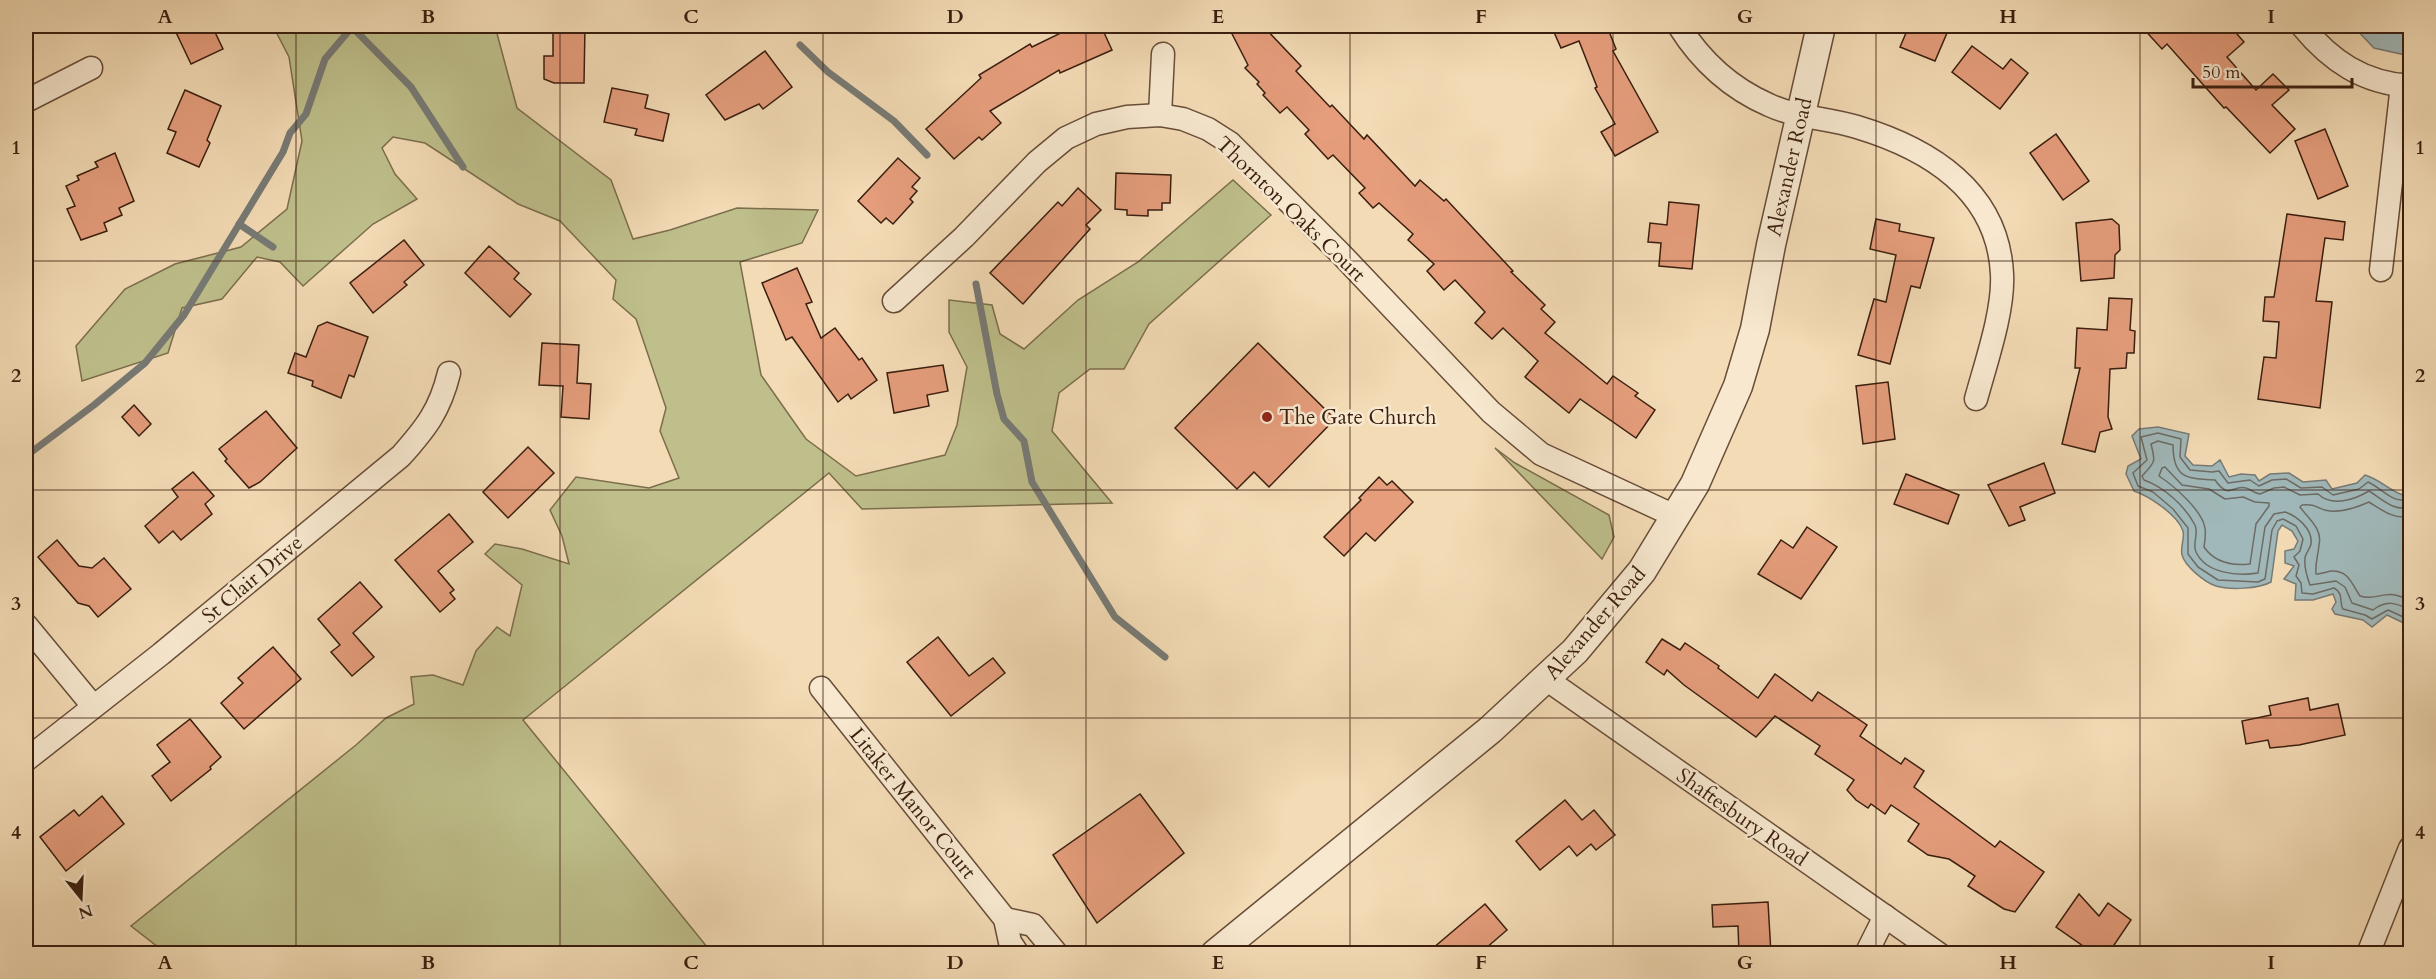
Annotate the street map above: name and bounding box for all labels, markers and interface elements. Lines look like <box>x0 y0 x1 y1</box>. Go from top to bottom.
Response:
text: A <box>157 3 173 30</box>
text: B <box>421 3 435 30</box>
text: C <box>683 3 699 30</box>
text: D <box>946 3 964 30</box>
text: E <box>1212 3 1224 30</box>
text: F <box>1475 3 1487 30</box>
text: G <box>1737 3 1753 30</box>
text: H <box>1999 3 2017 30</box>
text: I <box>2267 3 2275 30</box>
scale bar <box>2193 51 2352 89</box>
text: 50 m <box>2202 60 2241 85</box>
street label: Alexander Road <box>1759 95 1820 239</box>
street label: Thornton Oaks Court <box>1209 130 1372 289</box>
text: 1 <box>11 134 21 161</box>
text: 1 <box>2415 134 2425 161</box>
text: 2 <box>11 362 21 389</box>
text: 2 <box>2415 362 2425 389</box>
place label: The Gate Church <box>1279 403 1437 432</box>
marker: The Gate Church <box>1260 410 1274 424</box>
street label: St Clair Drive <box>196 529 309 630</box>
street label: Alexander Road <box>1538 560 1653 686</box>
text: 3 <box>11 590 21 617</box>
text: 3 <box>2415 590 2425 617</box>
street label: Litaker Manor Court <box>842 722 983 885</box>
street label: Shaftesbury Road <box>1670 761 1813 873</box>
text: 4 <box>11 819 21 846</box>
text: 4 <box>2415 819 2425 846</box>
north arrow <box>51 868 111 928</box>
text: N <box>75 899 95 924</box>
text: A <box>157 949 173 976</box>
text: B <box>421 949 435 976</box>
text: C <box>683 949 699 976</box>
text: D <box>946 949 964 976</box>
text: E <box>1212 949 1224 976</box>
text: F <box>1475 949 1487 976</box>
text: G <box>1737 949 1753 976</box>
text: H <box>1999 949 2017 976</box>
text: I <box>2267 949 2275 976</box>

